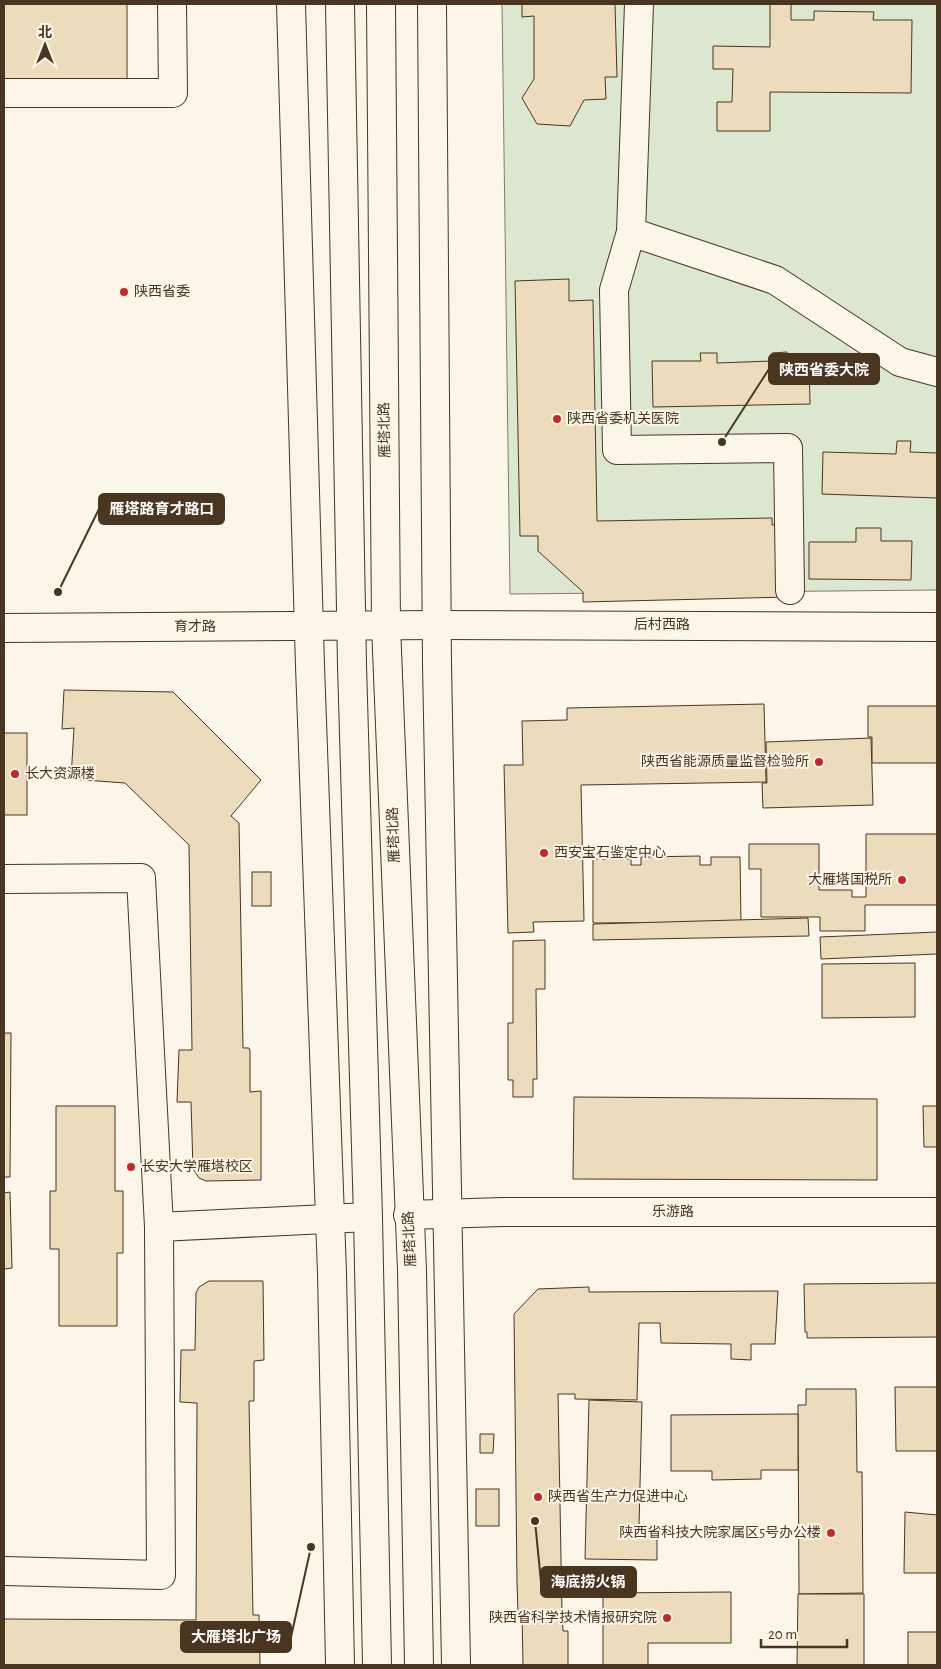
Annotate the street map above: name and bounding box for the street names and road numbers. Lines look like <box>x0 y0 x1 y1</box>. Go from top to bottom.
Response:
street label: 雁塔北路 <box>376 402 392 458</box>
street label: 后村西路 <box>634 616 690 632</box>
street label: 育才路 <box>174 619 216 634</box>
street label: 雁塔北路 <box>384 807 402 863</box>
street label: 乐游路 <box>652 1204 694 1219</box>
street label: 雁塔北路 <box>400 1211 418 1267</box>

